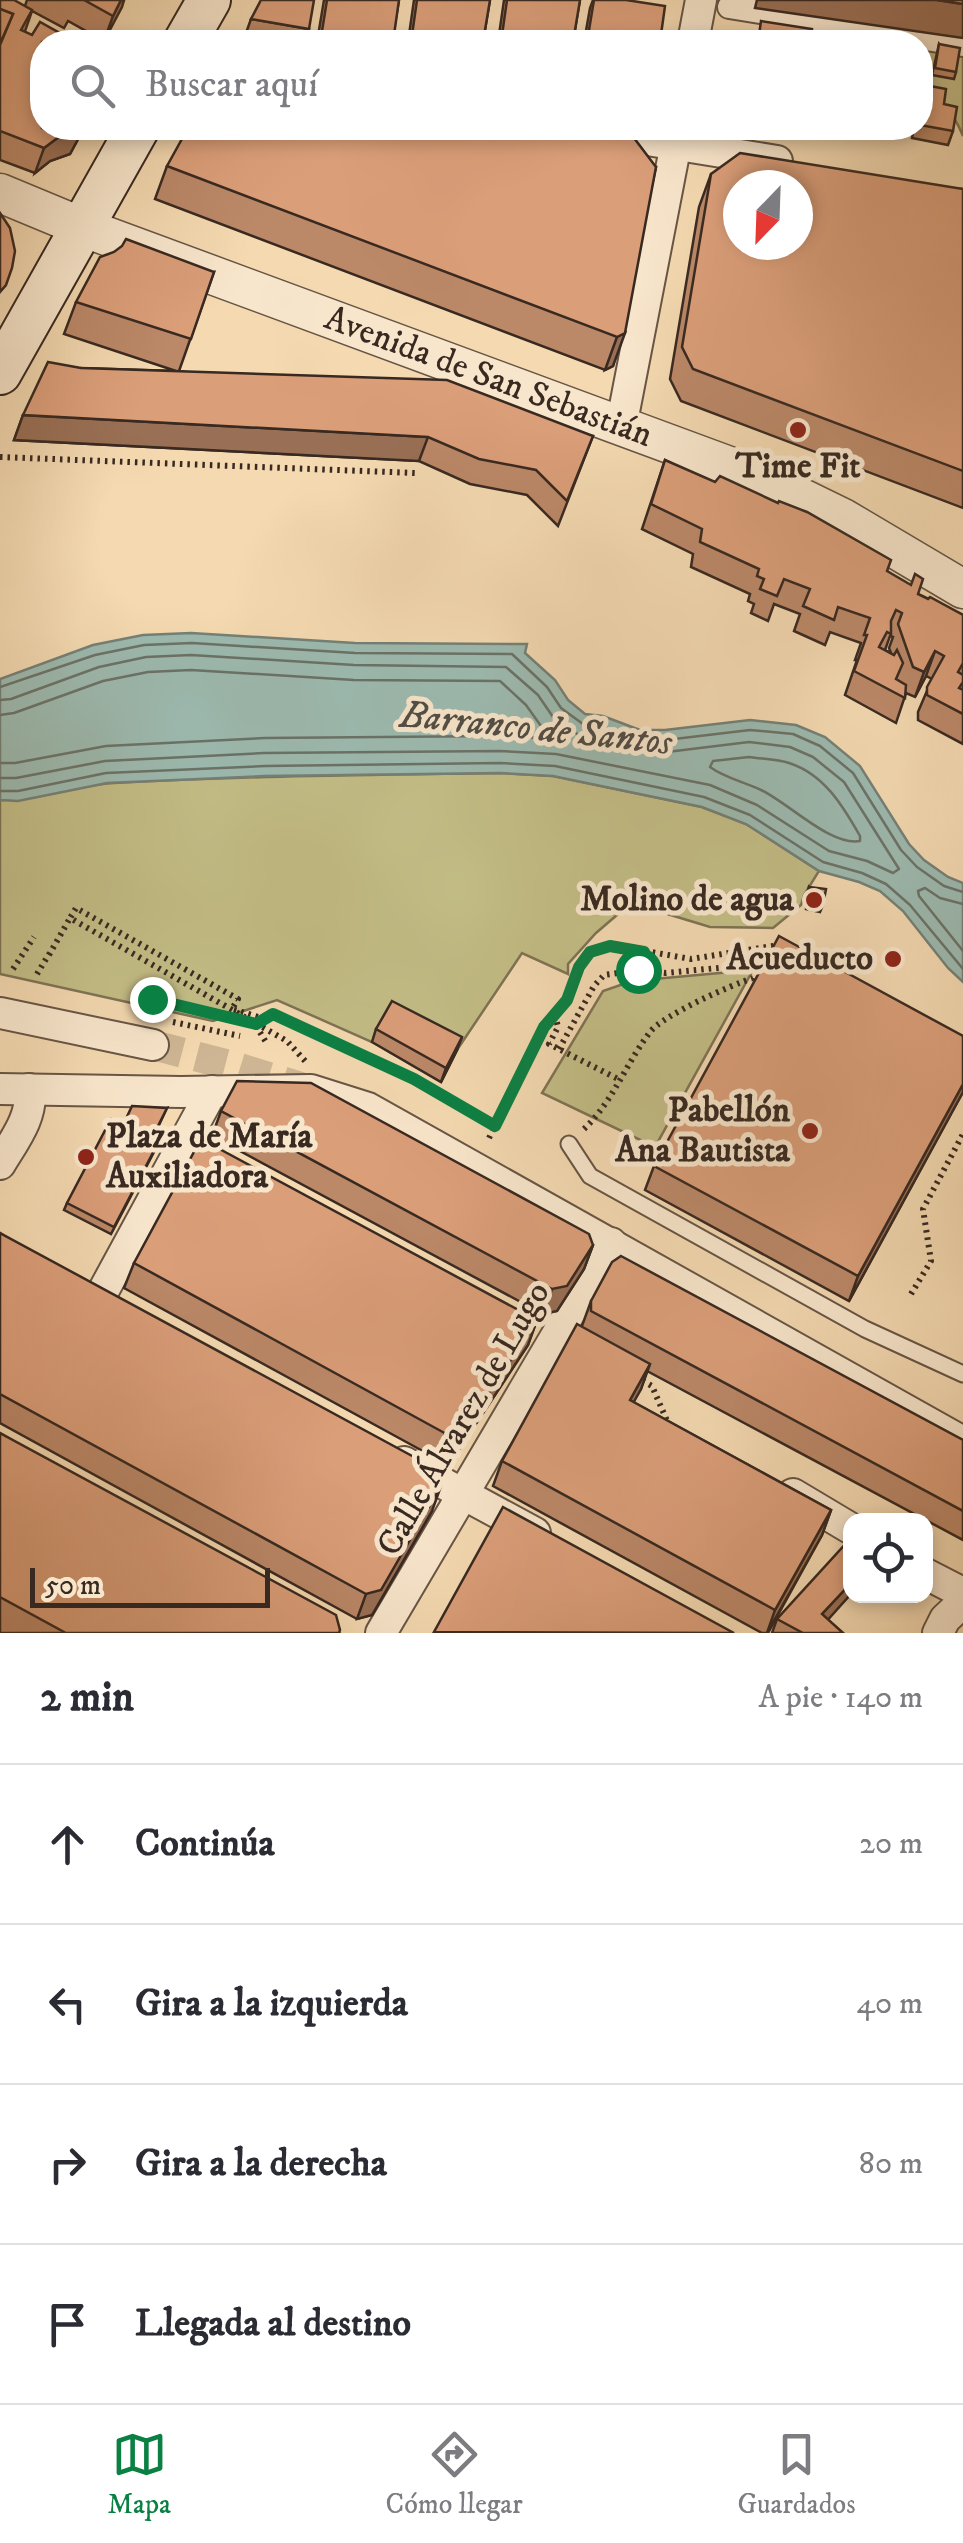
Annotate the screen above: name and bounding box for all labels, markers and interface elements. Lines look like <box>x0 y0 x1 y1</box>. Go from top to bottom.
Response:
search box <box>30 30 933 140</box>
icon: search <box>65 58 120 113</box>
text: Buscar aquí <box>145 61 318 109</box>
north arrow <box>723 170 813 260</box>
street label: Avenida de San Sebastián <box>318 296 659 458</box>
marker: Time Fit <box>787 419 809 441</box>
place label: Time Fit <box>734 445 861 489</box>
water label: Barranco de Santos <box>396 691 676 767</box>
place label: Molino de agua <box>580 878 795 922</box>
marker: Molino de agua <box>803 889 825 911</box>
place label: Acueducto <box>726 937 873 981</box>
route start <box>616 948 662 994</box>
marker: Acueducto <box>882 948 904 970</box>
route end <box>130 977 176 1023</box>
place label: Pabellón Ana Bautista <box>614 1089 791 1173</box>
place label: Plaza de María Auxiliadora <box>105 1115 313 1199</box>
marker: Pabellón Ana Bautista <box>799 1120 821 1142</box>
marker: Plaza de María Auxiliadora <box>75 1146 97 1168</box>
street label: Calle Álvarez de Lugo <box>367 1273 560 1564</box>
map controls <box>843 1513 933 1603</box>
button: locate <box>843 1513 933 1603</box>
scale bar <box>30 1563 270 1608</box>
text: 50 m <box>45 1568 101 1603</box>
text: 2 min <box>40 1672 134 1724</box>
text: A pie · 140 m <box>758 1678 923 1718</box>
icon: ahead <box>40 1817 95 1872</box>
text: Continúa <box>135 1820 275 1868</box>
text: 20 m <box>859 1824 923 1864</box>
icon: left <box>40 1977 95 2032</box>
text: Gira a la izquierda <box>135 1980 408 2028</box>
text: 40 m <box>856 1984 923 2024</box>
icon: right <box>40 2137 95 2192</box>
text: Gira a la derecha <box>135 2140 387 2188</box>
text: 80 m <box>859 2144 923 2184</box>
icon: arrive <box>40 2297 95 2352</box>
text: Llegada al destino <box>135 2300 411 2348</box>
tab: Mapa <box>107 2427 171 2522</box>
tab: Cómo llegar <box>386 2427 523 2522</box>
tab: Guardados <box>737 2427 856 2522</box>

